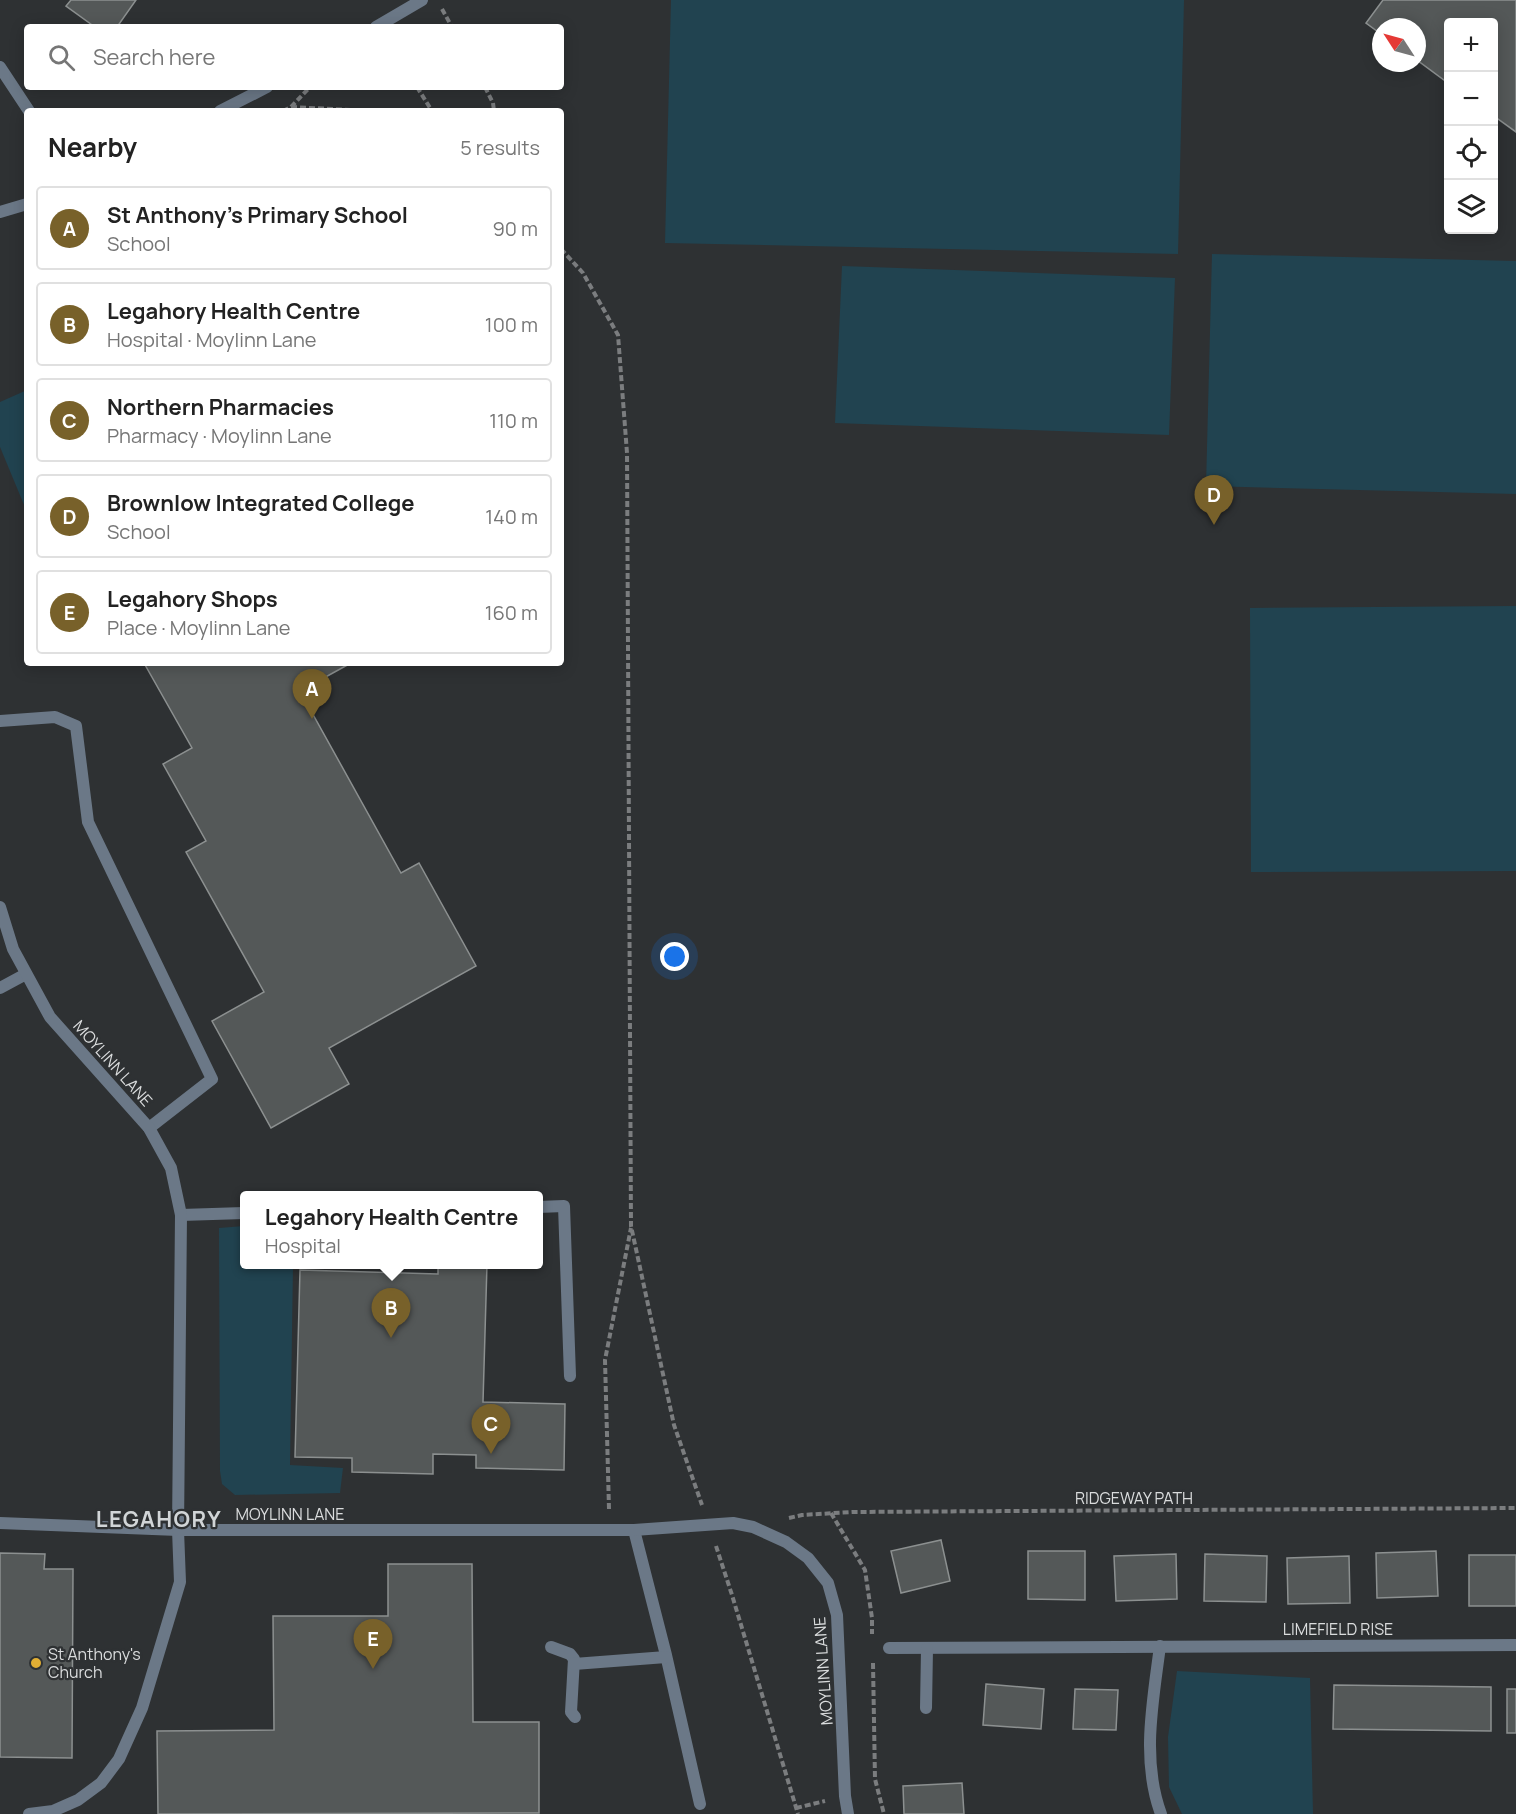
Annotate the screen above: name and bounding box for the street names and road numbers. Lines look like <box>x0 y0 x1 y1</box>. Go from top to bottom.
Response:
street label: MOYLINN LANE <box>68 1015 158 1111</box>
street label: RIDGEWAY PATH <box>1075 1487 1193 1509</box>
street label: MOYLINN LANE <box>236 1503 344 1525</box>
street label: MOYLINN LANE <box>808 1616 838 1726</box>
street label: LIMEFIELD RISE <box>1283 1618 1393 1640</box>

